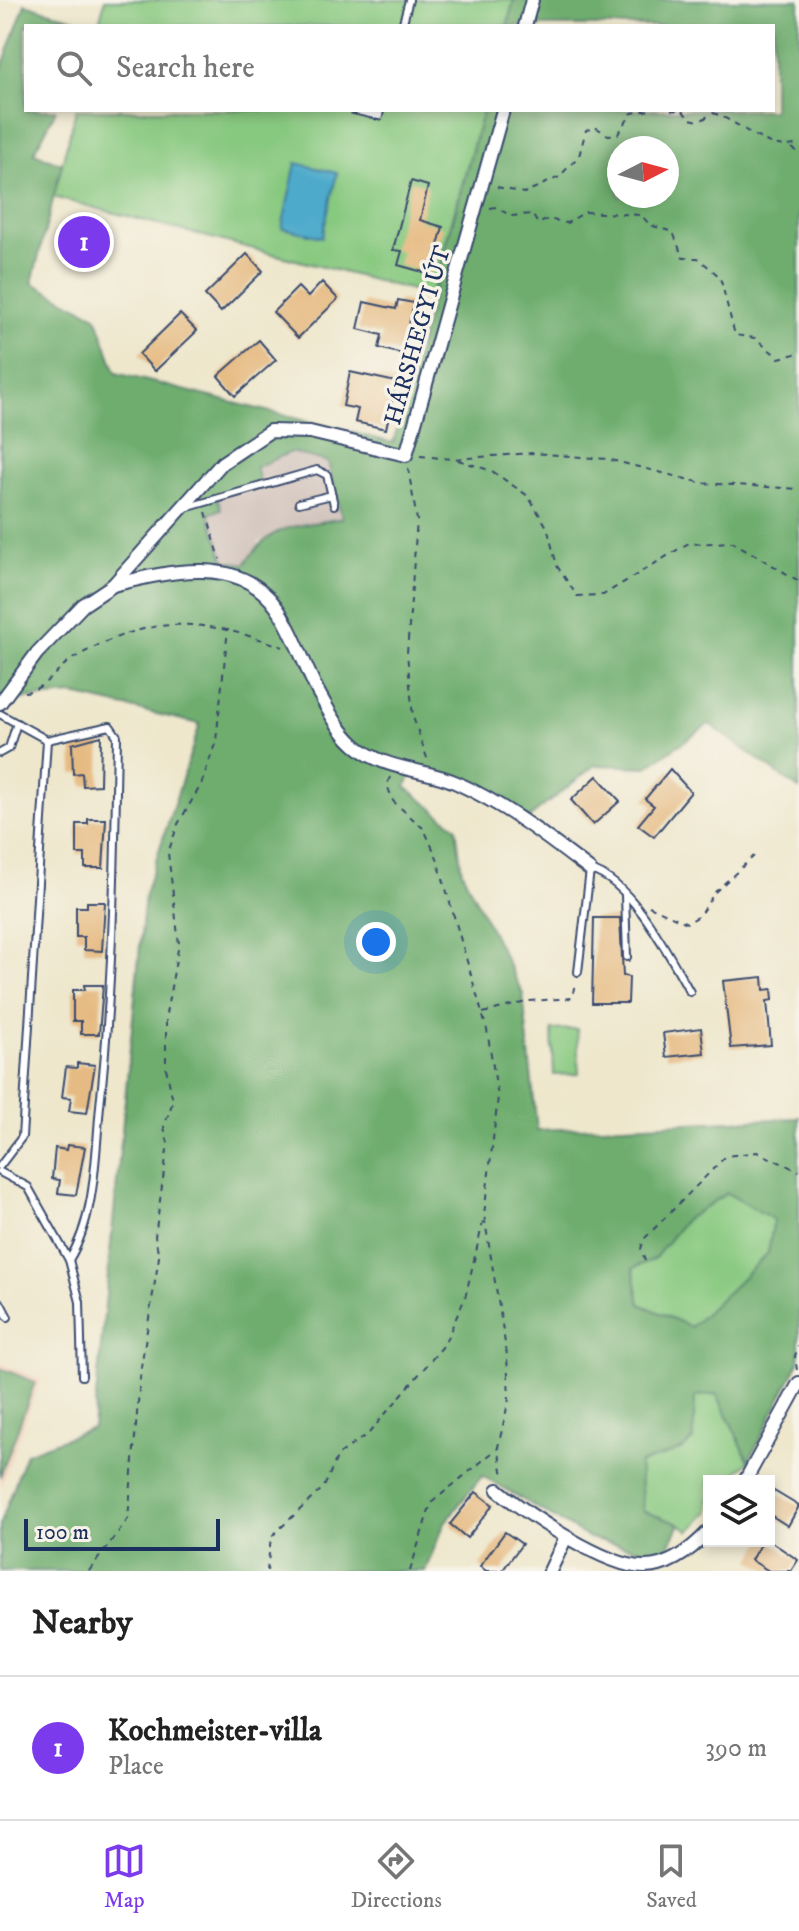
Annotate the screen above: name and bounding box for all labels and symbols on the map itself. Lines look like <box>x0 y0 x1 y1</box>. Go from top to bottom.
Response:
north arrow <box>607 136 679 208</box>
pin: 1 <box>58 212 110 272</box>
street label: HÁRSHEGYI ÚT <box>377 242 458 428</box>
your location <box>356 922 396 962</box>
scale bar <box>24 1515 220 1551</box>

